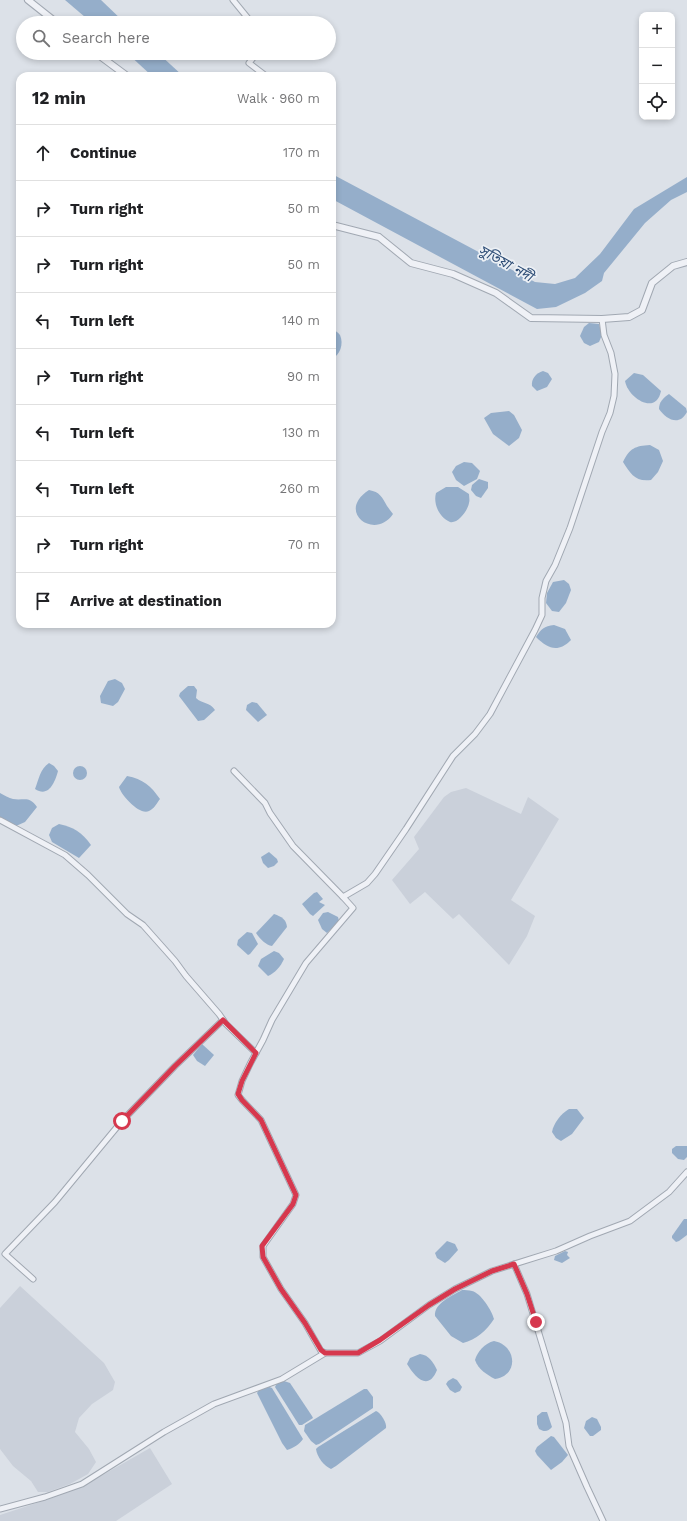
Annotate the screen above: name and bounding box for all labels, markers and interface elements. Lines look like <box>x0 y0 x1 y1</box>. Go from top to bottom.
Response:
map controls <box>639 12 675 120</box>
button: + <box>639 12 675 48</box>
search box <box>16 16 336 60</box>
icon: search <box>30 27 52 49</box>
text: Search here <box>62 29 150 47</box>
button: − <box>639 48 675 84</box>
button: locate <box>639 84 675 120</box>
text: 12 min <box>32 88 86 108</box>
text: Walk · 960 m <box>237 91 320 106</box>
icon: ahead <box>32 142 54 164</box>
text: Continue <box>70 144 137 162</box>
text: 170 m <box>283 145 320 160</box>
icon: right <box>32 198 54 220</box>
text: Turn right <box>70 200 143 218</box>
text: 50 m <box>288 201 320 216</box>
water label: সুতিয়া নদী <box>476 242 539 287</box>
icon: right <box>32 254 54 276</box>
text: Turn right <box>70 256 143 274</box>
text: 50 m <box>288 257 320 272</box>
icon: left <box>32 310 54 332</box>
text: Turn left <box>70 312 134 330</box>
text: 140 m <box>282 313 320 328</box>
icon: right <box>32 366 54 388</box>
text: Turn right <box>70 368 143 386</box>
text: 90 m <box>287 369 320 384</box>
icon: left <box>32 422 54 444</box>
text: Turn left <box>70 424 134 442</box>
text: 130 m <box>282 425 320 440</box>
icon: left <box>32 478 54 500</box>
text: Turn left <box>70 480 134 498</box>
text: 260 m <box>280 481 320 496</box>
icon: right <box>32 534 54 556</box>
text: Turn right <box>70 536 143 554</box>
text: 70 m <box>288 537 320 552</box>
icon: arrive <box>32 590 54 612</box>
text: Arrive at destination <box>70 592 222 610</box>
route start <box>113 1112 131 1130</box>
route end <box>527 1313 545 1331</box>

